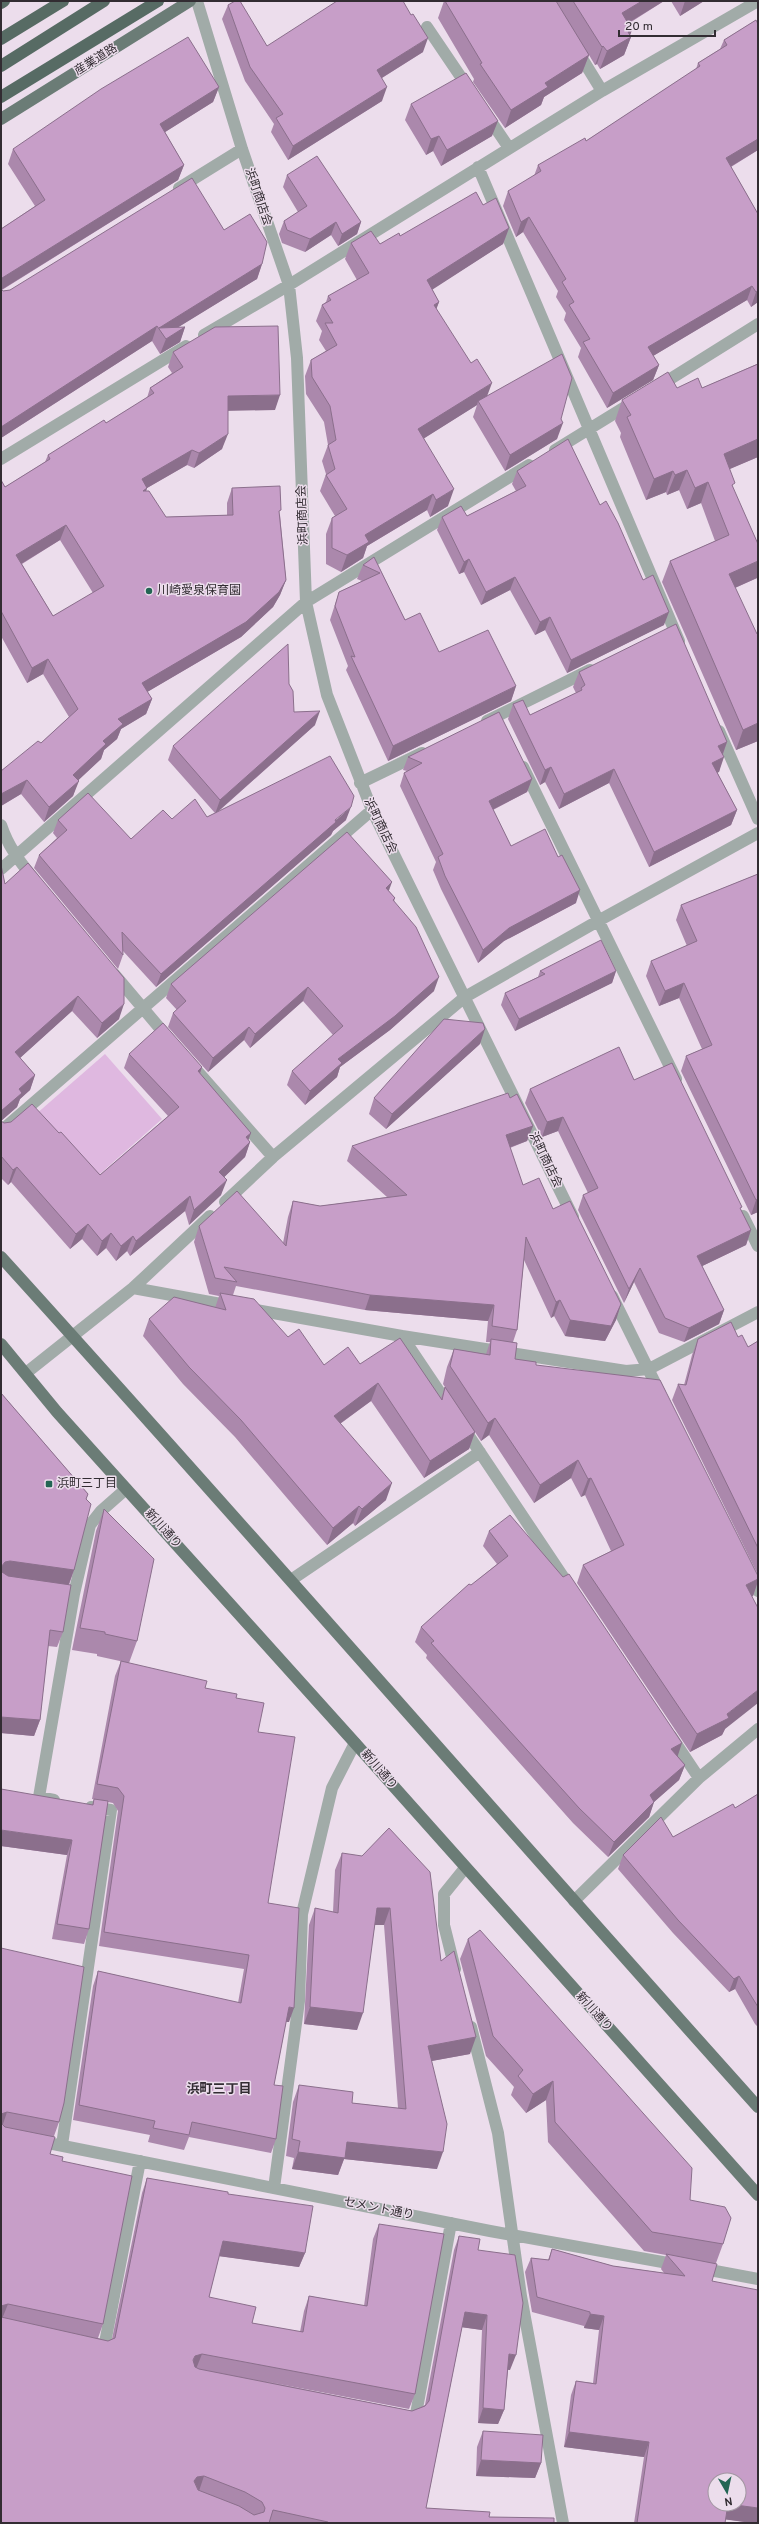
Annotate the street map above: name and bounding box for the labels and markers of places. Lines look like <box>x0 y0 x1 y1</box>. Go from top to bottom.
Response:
place label: 川崎愛泉保育園 <box>157 583 241 599</box>
marker: 川崎愛泉保育園 <box>144 586 154 596</box>
place label: 浜町三丁目 <box>57 1476 117 1492</box>
marker: 浜町三丁目 <box>44 1479 54 1489</box>

